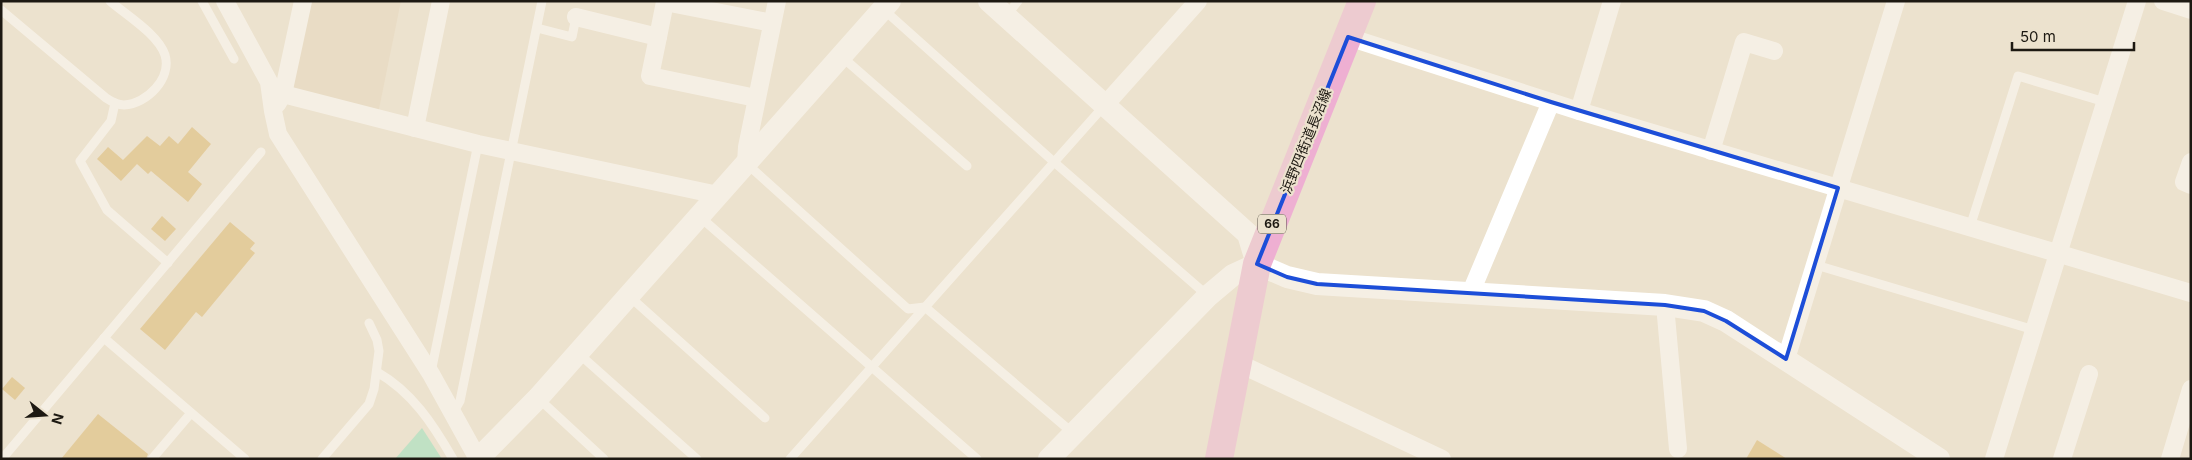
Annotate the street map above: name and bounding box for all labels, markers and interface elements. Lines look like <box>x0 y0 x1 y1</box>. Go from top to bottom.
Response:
scale bar <box>2012 20 2134 52</box>
text: 50 m <box>2020 27 2056 46</box>
street label: 浜野四街道長沼線 <box>1277 86 1334 196</box>
road number: 66 <box>1258 214 1286 233</box>
north arrow <box>20 390 70 440</box>
text: N <box>48 411 68 427</box>

